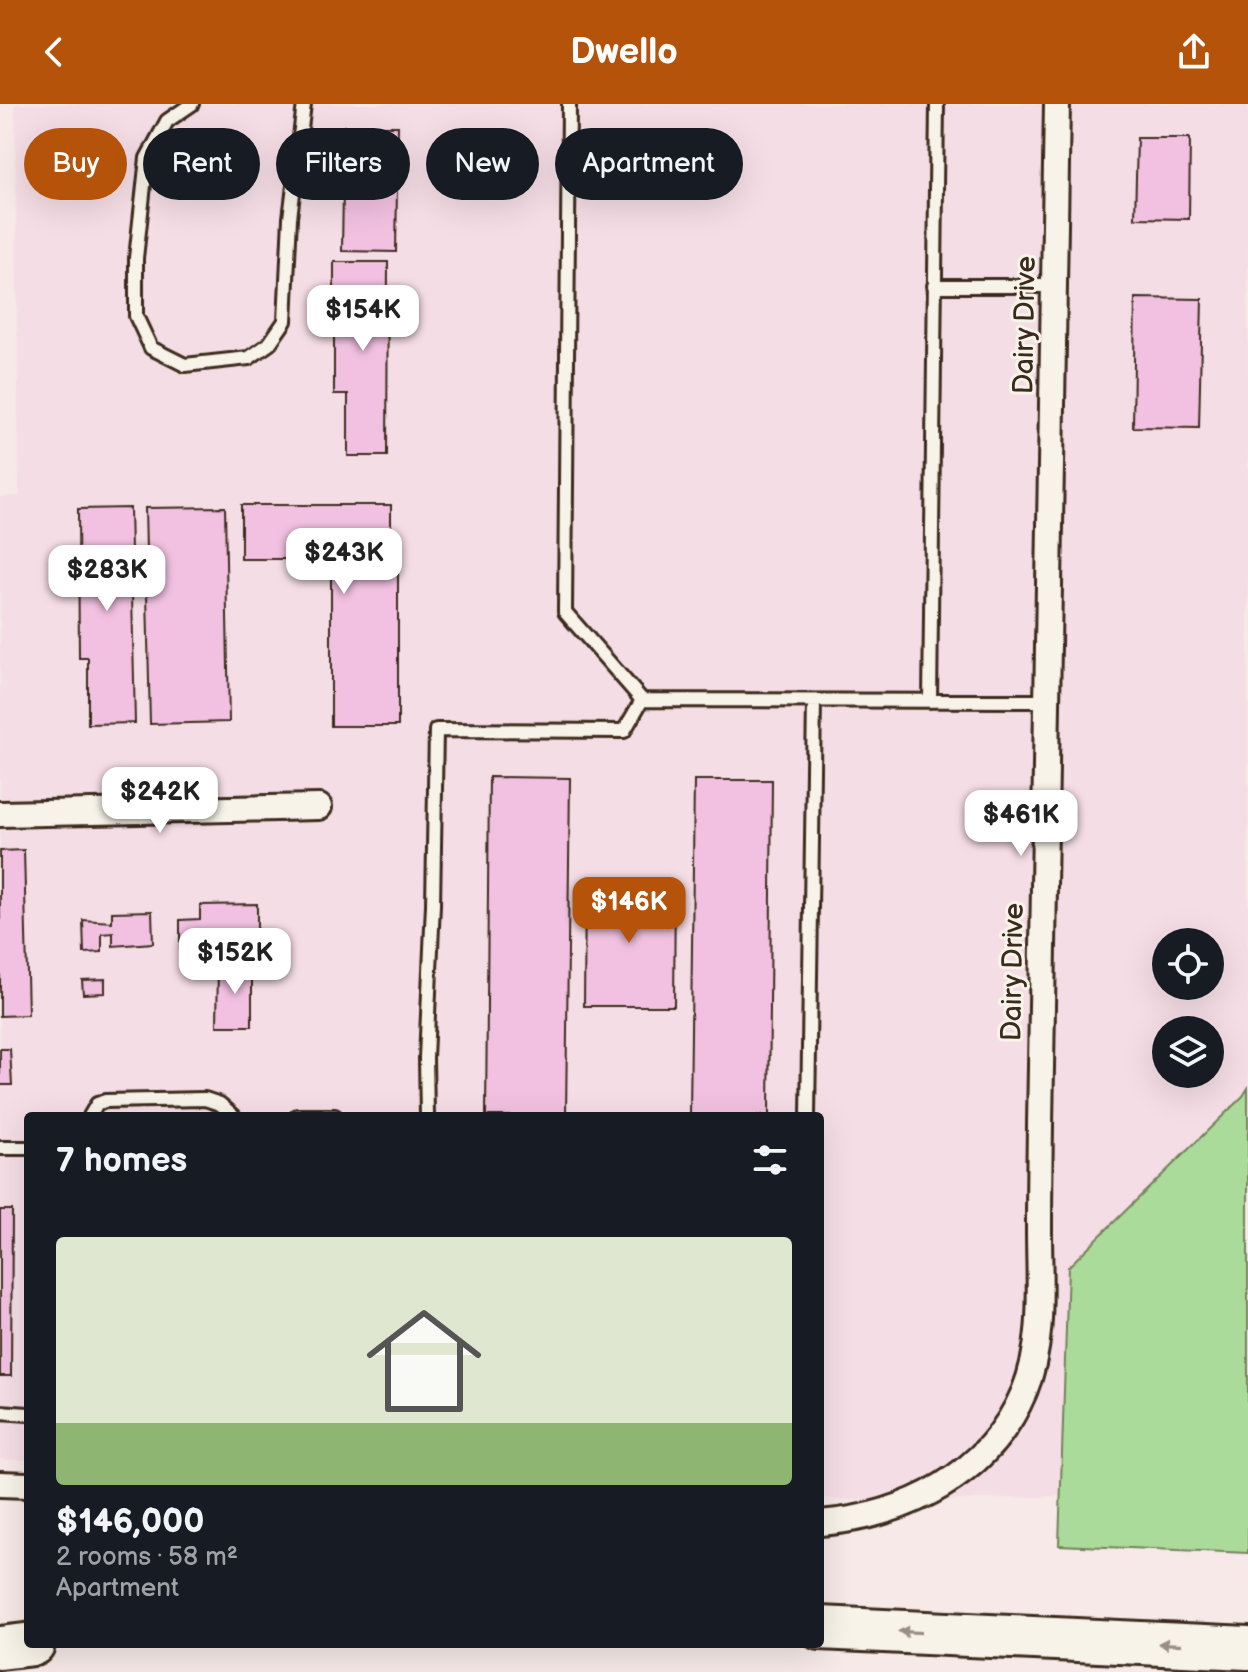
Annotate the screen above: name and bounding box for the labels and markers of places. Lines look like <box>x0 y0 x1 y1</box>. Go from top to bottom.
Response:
pin: $154K <box>307 285 419 353</box>
pin: $243K <box>288 528 400 596</box>
pin: $283K <box>51 545 163 613</box>
pin: $242K <box>104 767 216 835</box>
pin: $461K <box>965 790 1077 858</box>
pin: $146K <box>573 877 685 945</box>
pin: $152K <box>179 928 291 996</box>

